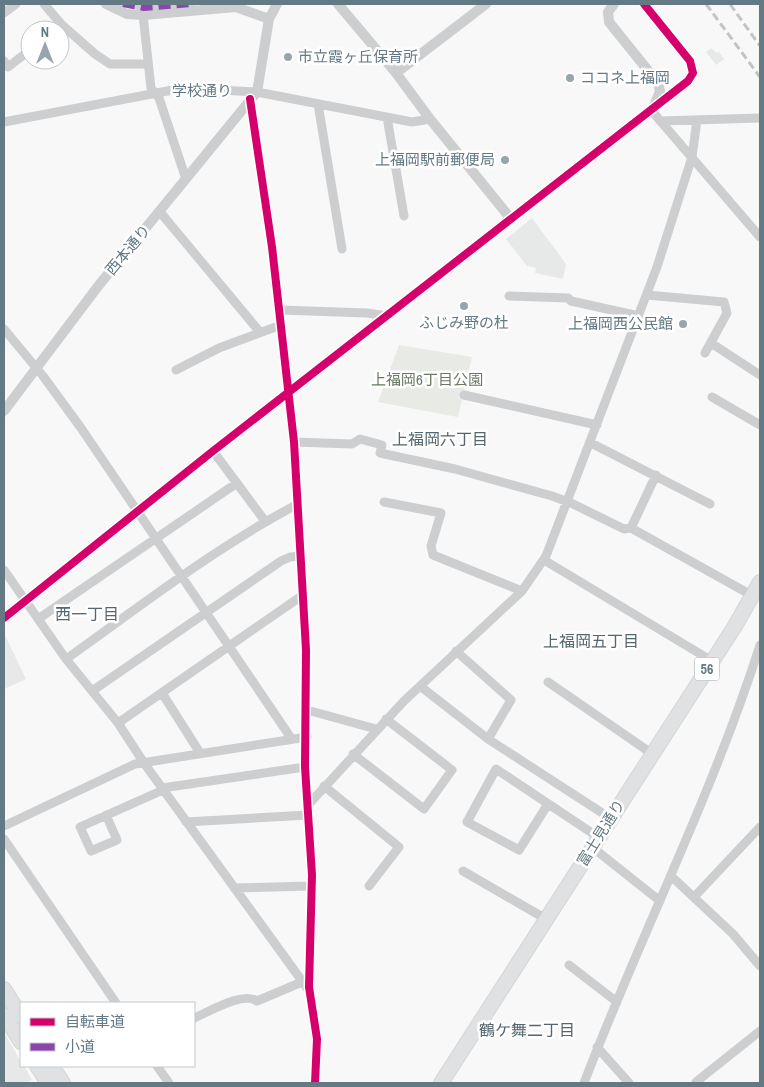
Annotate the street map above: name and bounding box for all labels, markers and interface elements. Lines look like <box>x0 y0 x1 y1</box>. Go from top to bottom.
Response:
north arrow <box>20 20 70 70</box>
text: N <box>41 23 49 41</box>
place label: 市立霞ヶ丘保育所 <box>298 46 418 67</box>
marker: 市立霞ヶ丘保育所 <box>282 51 294 63</box>
place label: ココネ上福岡 <box>580 67 670 88</box>
marker: ココネ上福岡 <box>564 72 576 84</box>
street label: 学校通り <box>172 80 232 101</box>
place label: 上福岡駅前郵便局 <box>375 149 495 170</box>
marker: 上福岡駅前郵便局 <box>499 154 511 166</box>
street label: 西本通り <box>100 220 155 279</box>
marker: ふじみ野の杜 <box>458 300 470 312</box>
place label: ふじみ野の杜 <box>419 312 509 333</box>
place label: 上福岡西公民館 <box>568 313 673 334</box>
marker: 上福岡西公民館 <box>677 318 689 330</box>
park label: 上福岡6丁目公園 <box>371 369 483 390</box>
district label: 上福岡六丁目 <box>392 428 488 450</box>
district label: 西一丁目 <box>55 603 119 625</box>
district label: 上福岡五丁目 <box>543 630 639 652</box>
road number: 56 <box>694 658 720 681</box>
street label: 富士見通り <box>572 795 629 870</box>
legend <box>20 1002 195 1067</box>
text: 自転車道 <box>65 1011 125 1032</box>
district label: 鶴ケ舞二丁目 <box>479 1019 575 1041</box>
text: 小道 <box>65 1036 95 1057</box>

